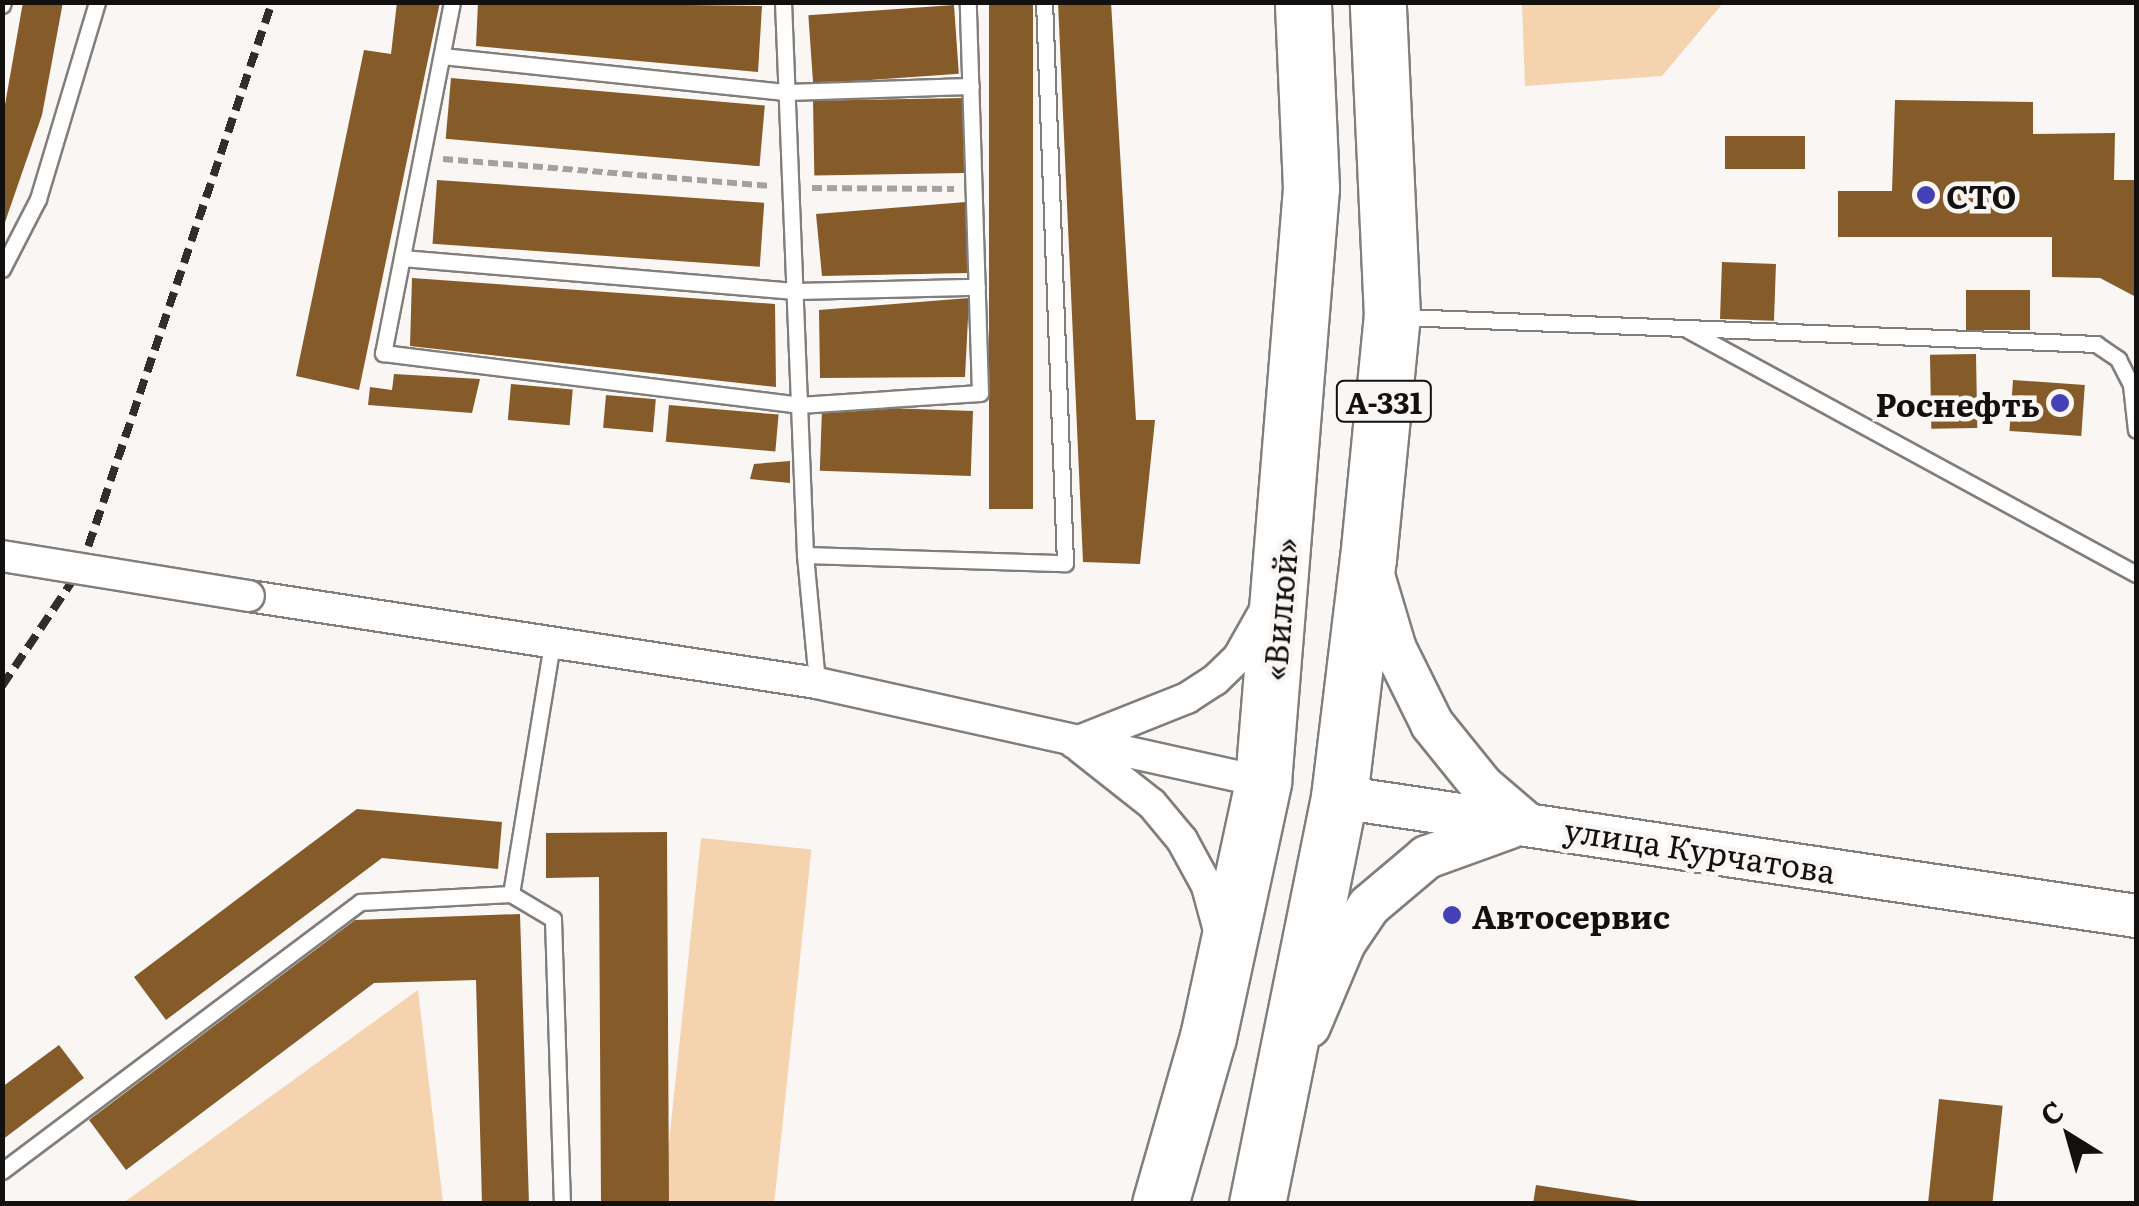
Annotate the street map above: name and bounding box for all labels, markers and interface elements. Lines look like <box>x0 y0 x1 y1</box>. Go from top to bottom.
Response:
place label: СТО <box>1946 176 2016 214</box>
marker: СТО <box>1915 184 1937 206</box>
road number: А-331 <box>1334 376 1434 426</box>
place label: Роснефть <box>1876 384 2040 422</box>
marker: Роснефть <box>2049 392 2071 414</box>
street label: «Вилюй» <box>1254 536 1304 682</box>
street label: улица Курчатова <box>1562 809 1838 889</box>
place label: Автосервис <box>1472 896 1670 934</box>
marker: Автосервис <box>1441 904 1463 926</box>
north arrow <box>2019 1086 2119 1186</box>
text: С <box>2030 1089 2072 1135</box>

